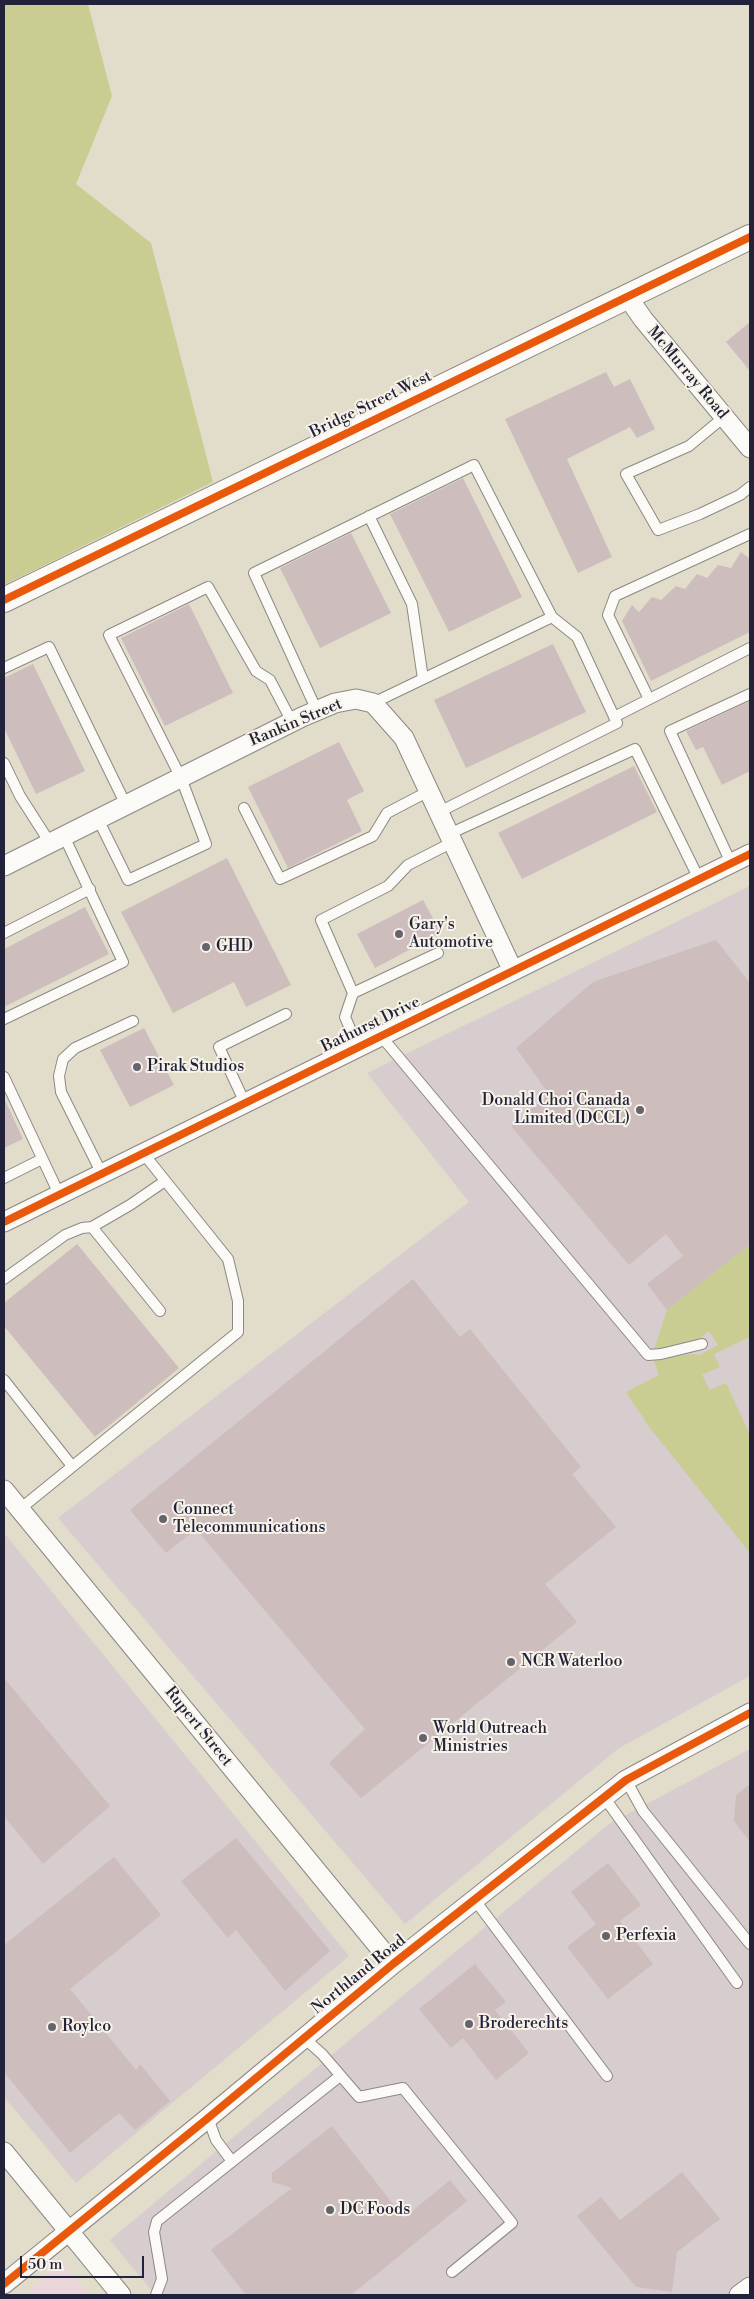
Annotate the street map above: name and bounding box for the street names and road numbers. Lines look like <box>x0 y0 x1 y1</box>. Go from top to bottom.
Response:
street label: McMurray Road <box>642 323 732 423</box>
street label: Bridge Street West <box>307 367 435 443</box>
street label: Rankin Street <box>247 695 345 751</box>
street label: Bathurst Drive <box>318 993 424 1057</box>
street label: Rupert Street <box>160 1683 236 1771</box>
street label: Northland Road <box>308 1931 410 2019</box>

